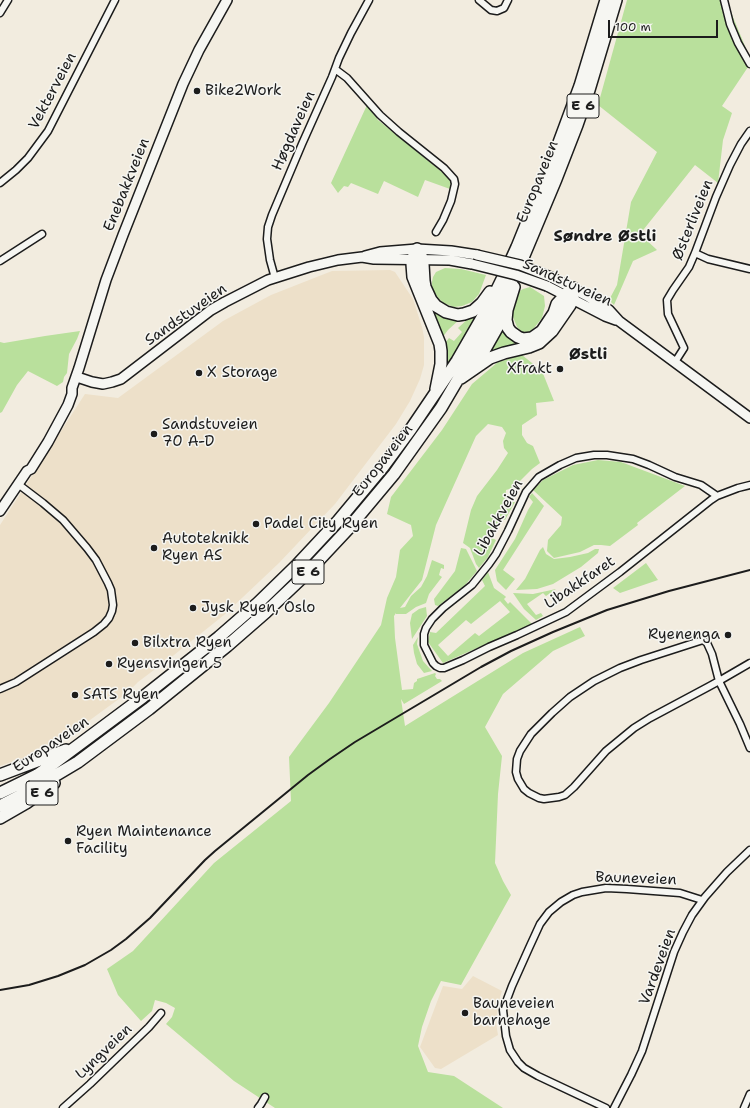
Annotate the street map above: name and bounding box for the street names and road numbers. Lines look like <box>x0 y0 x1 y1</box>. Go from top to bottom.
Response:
street label: Vekterveien <box>25 49 81 133</box>
street label: Høgdaveien <box>268 88 320 174</box>
road number: E 6 <box>567 94 599 118</box>
street label: Enebakkveien <box>100 136 154 234</box>
street label: Europaveien <box>513 138 563 226</box>
street label: Østerliveien <box>669 177 717 263</box>
street label: Sandstuveien <box>520 255 614 311</box>
street label: Sandstuveien <box>142 280 230 350</box>
street label: Europaveien <box>349 421 417 501</box>
street label: Libakkveien <box>471 477 527 559</box>
street label: Libakkfaret <box>541 553 619 613</box>
road number: E 6 <box>292 560 324 584</box>
street label: Europaveien <box>10 713 92 777</box>
road number: E 6 <box>26 781 58 805</box>
street label: Bauneveien <box>595 869 677 889</box>
street label: Vardeveien <box>636 927 680 1007</box>
street label: Lyngveien <box>72 1021 136 1083</box>

